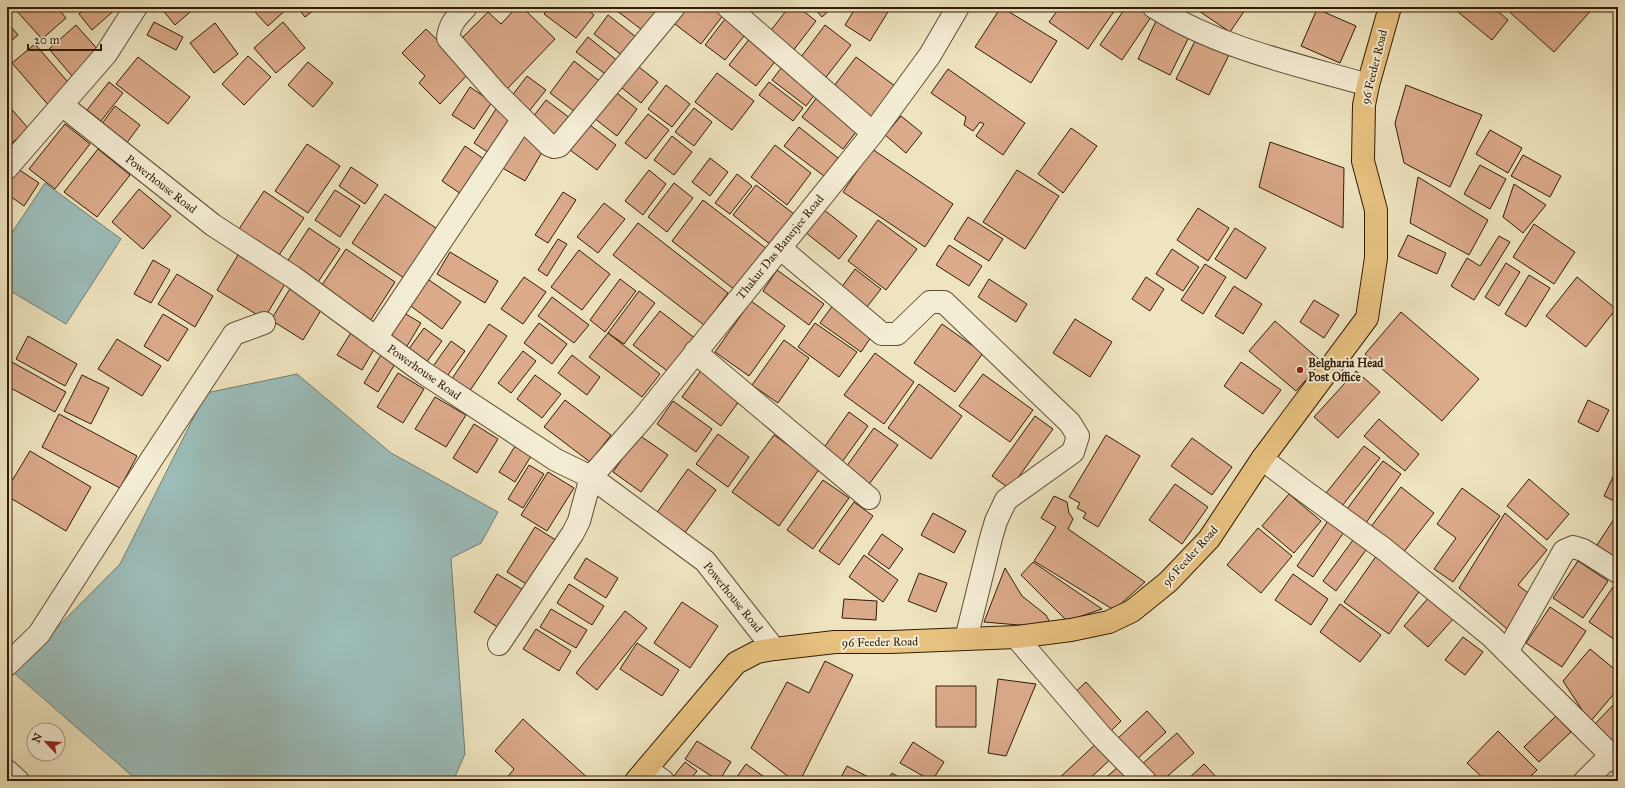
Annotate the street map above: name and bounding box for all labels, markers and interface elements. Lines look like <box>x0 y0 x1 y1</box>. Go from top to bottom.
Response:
scale bar <box>28 26 101 52</box>
street label: 96 Feeder Road <box>1358 28 1390 106</box>
text: 20 m <box>34 33 60 47</box>
street label: Powerhouse Road <box>123 152 199 216</box>
street label: Thakur Das Banerjee Road <box>733 192 827 302</box>
street label: Powerhouse Road <box>385 341 463 403</box>
place label: Belgharia Head Post Office <box>1308 356 1384 384</box>
marker: Belgharia Head Post Office <box>1295 365 1305 375</box>
street label: 96 Feeder Road <box>1159 523 1221 589</box>
street label: Powerhouse Road <box>700 559 766 635</box>
street label: 96 Feeder Road <box>842 634 918 650</box>
north arrow <box>26 722 66 762</box>
text: N <box>30 730 46 745</box>

